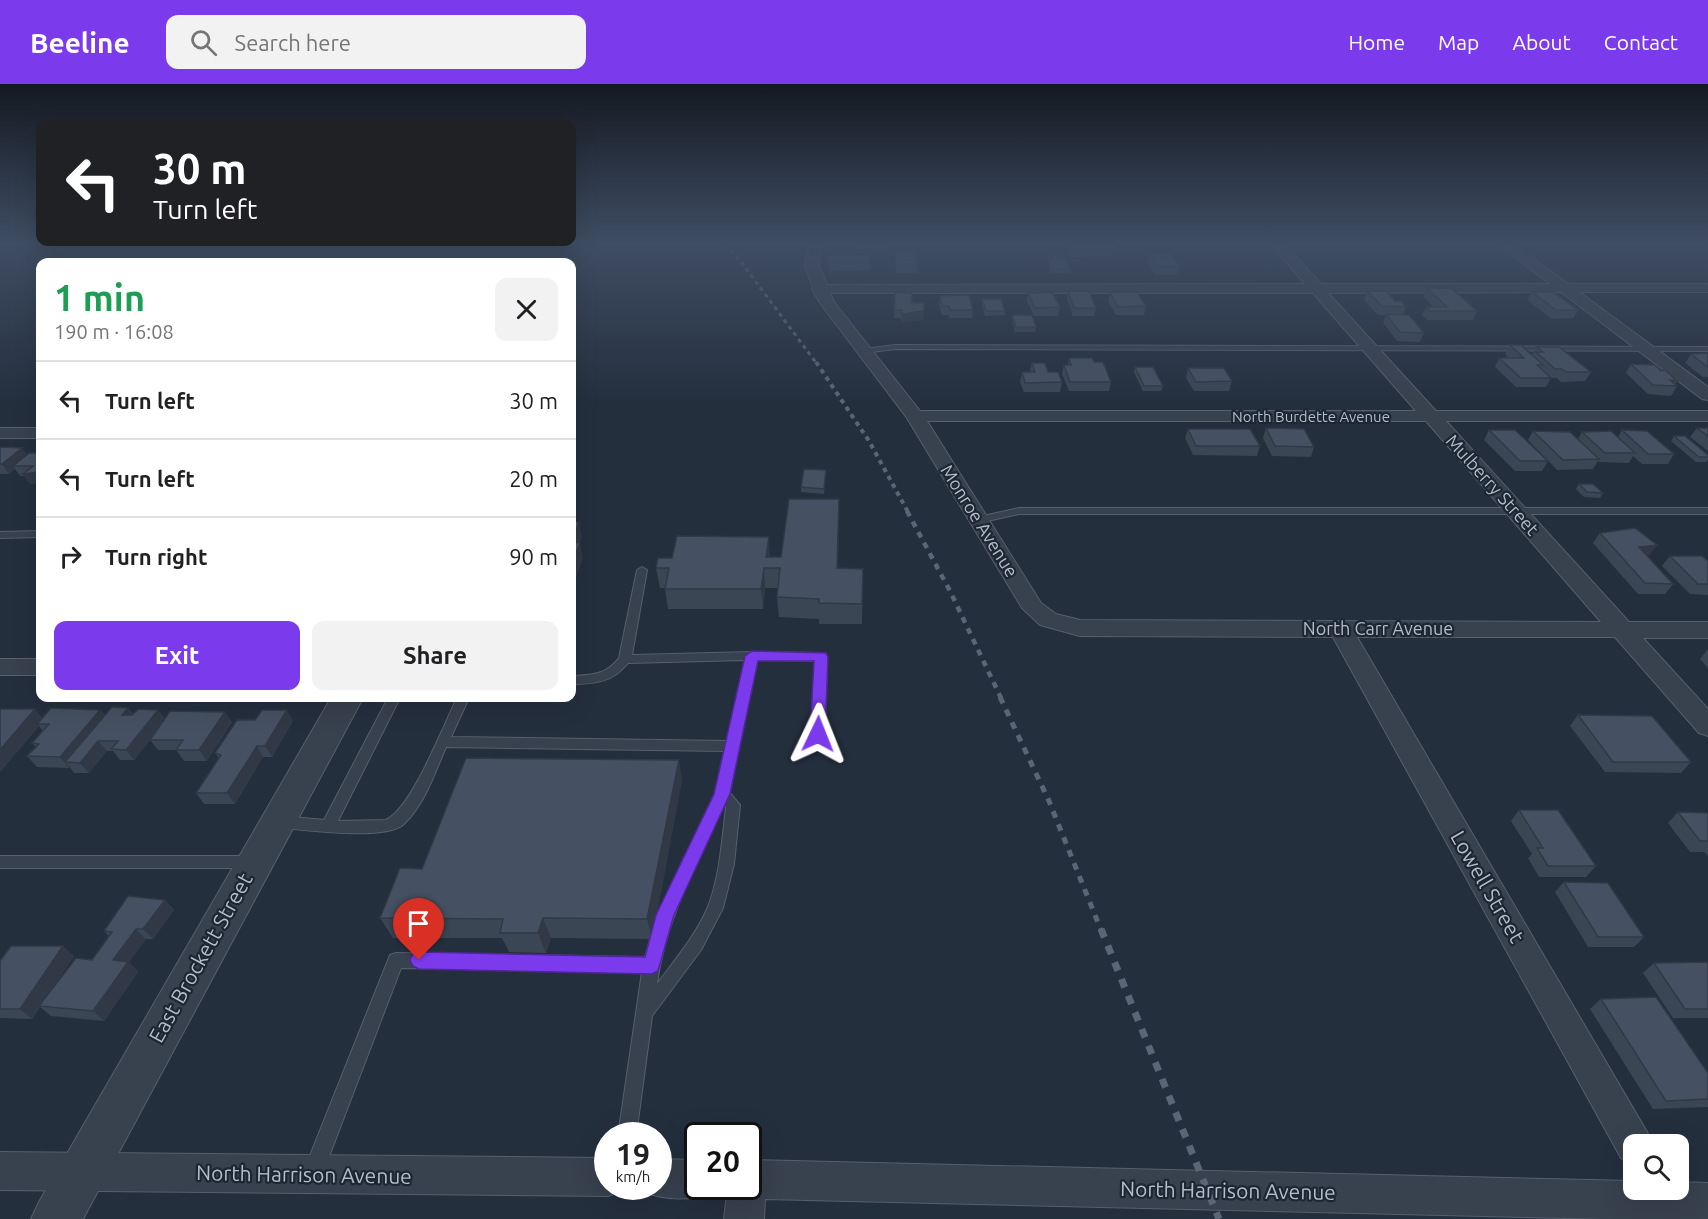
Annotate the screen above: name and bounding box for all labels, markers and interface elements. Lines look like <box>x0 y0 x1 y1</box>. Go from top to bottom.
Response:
search box <box>166 15 586 69</box>
icon: search <box>187 26 220 59</box>
text: Beeline <box>30 27 130 58</box>
text: Search here <box>235 30 351 55</box>
text: Home <box>1348 30 1405 54</box>
text: Map <box>1438 30 1479 54</box>
text: About <box>1512 30 1571 54</box>
text: Contact <box>1604 30 1678 54</box>
icon: left <box>54 144 132 222</box>
text: 30 m <box>153 145 247 192</box>
text: Turn left <box>153 194 257 224</box>
text: 1 min <box>54 277 145 318</box>
button: close <box>495 278 558 341</box>
text: 190 m · 16:08 <box>54 320 174 343</box>
icon: left <box>54 384 87 417</box>
text: Turn left <box>105 388 195 413</box>
text: 30 m <box>509 388 558 413</box>
street label: North Burdette Avenue <box>1232 408 1390 425</box>
street label: Mulberry Street <box>1442 430 1543 539</box>
street label: Monroe Avenue <box>937 461 1022 580</box>
icon: left <box>54 462 87 495</box>
text: Turn left <box>105 466 195 491</box>
text: 20 m <box>509 466 558 491</box>
icon: right <box>54 540 87 573</box>
text: Turn right <box>105 544 207 569</box>
text: 90 m <box>509 544 558 569</box>
street label: North Carr Avenue <box>1303 618 1453 638</box>
button: Exit <box>54 621 300 690</box>
button: Share <box>312 621 558 690</box>
position arrow <box>786 702 850 766</box>
street label: Lowell Street <box>1446 826 1530 947</box>
street label: East Brockett Street <box>144 869 257 1046</box>
pin <box>393 898 444 960</box>
icon: arrive <box>402 907 435 940</box>
speed limit sign: 20 <box>684 1122 762 1200</box>
map controls <box>1623 1134 1689 1200</box>
button: search <box>1623 1134 1689 1200</box>
text: 19 <box>616 1137 650 1171</box>
street label: North Harrison Avenue <box>196 1160 412 1188</box>
text: km/h <box>616 1168 650 1185</box>
street label: North Harrison Avenue <box>1120 1176 1336 1204</box>

